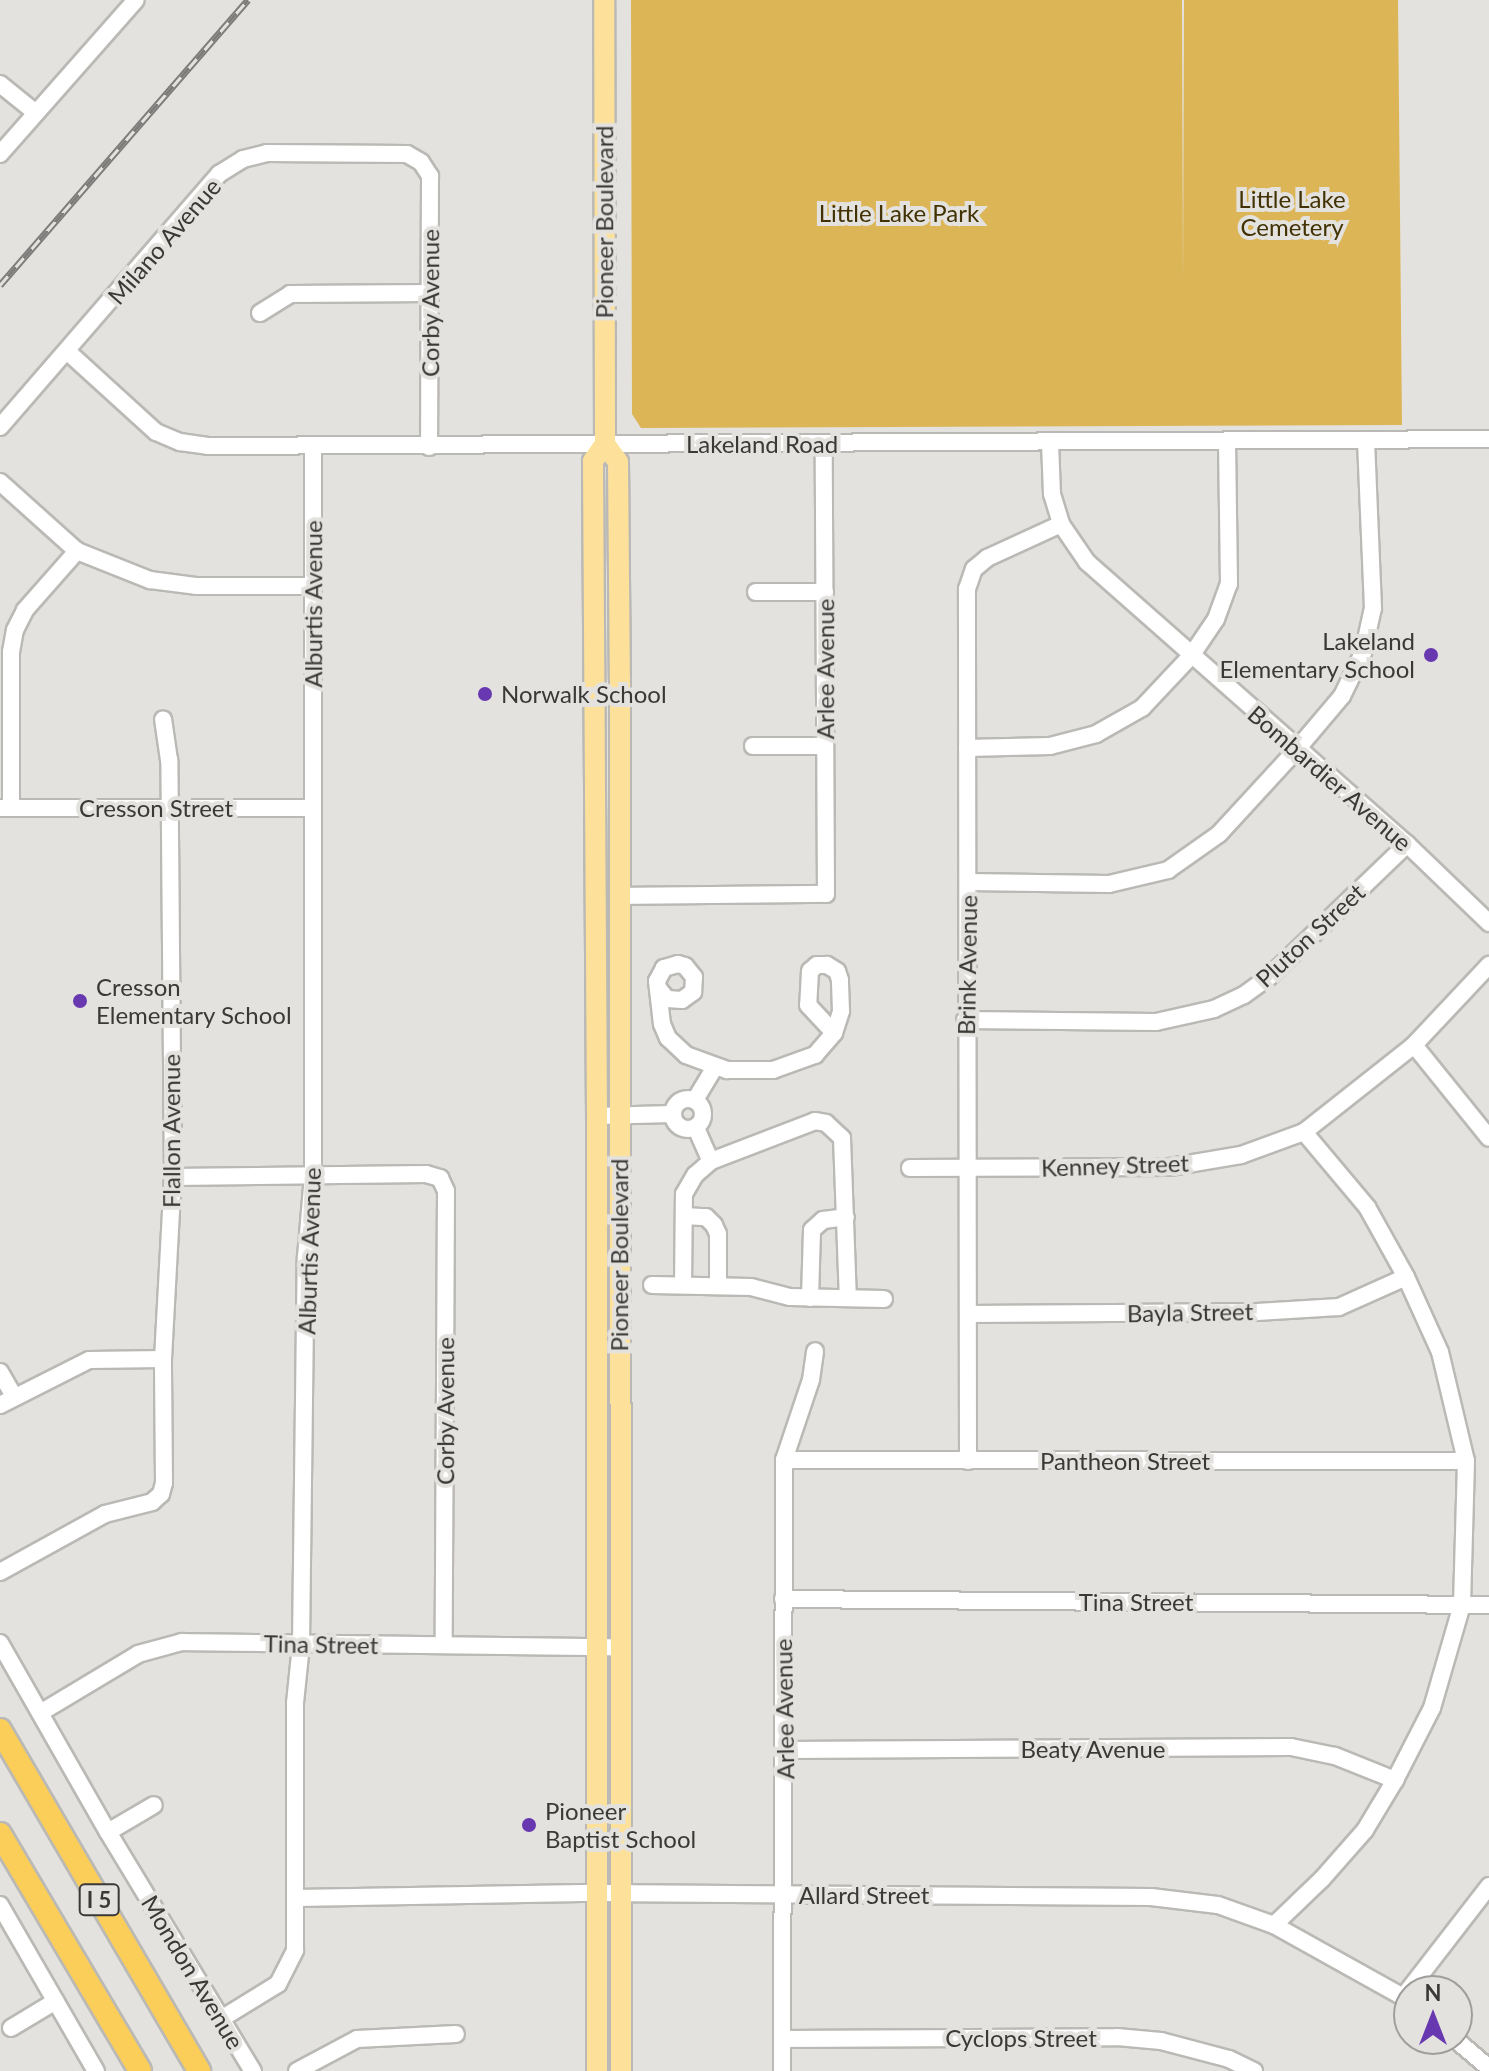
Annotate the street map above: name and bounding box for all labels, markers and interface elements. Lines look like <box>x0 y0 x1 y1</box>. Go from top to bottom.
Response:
street label: Pioneer Boulevard <box>590 125 618 319</box>
street label: Milano Avenue <box>101 172 227 310</box>
park label: Little Lake Cemetery <box>1238 185 1346 241</box>
park label: Little Lake Park <box>819 199 979 227</box>
street label: Corby Avenue <box>416 228 444 378</box>
street label: Lakeland Road <box>686 430 838 458</box>
street label: Alburtis Avenue <box>299 520 327 688</box>
street label: Arlee Avenue <box>811 598 839 740</box>
place label: Lakeland Elementary School <box>1219 627 1415 683</box>
marker: Lakeland Elementary School <box>1422 646 1440 664</box>
place label: Norwalk School <box>501 680 667 708</box>
marker: Norwalk School <box>476 685 494 703</box>
street label: Bombardier Avenue <box>1242 699 1418 857</box>
street label: Cresson Street <box>79 794 233 822</box>
street label: Pluton Street <box>1250 877 1370 993</box>
street label: Brink Avenue <box>951 894 983 1036</box>
place label: Cresson Elementary School <box>96 973 292 1029</box>
marker: Cresson Elementary School <box>71 992 89 1010</box>
street label: Flallon Avenue <box>157 1054 185 1208</box>
street label: Kenney Street <box>1040 1148 1190 1182</box>
street label: Pioneer Boulevard <box>605 1158 633 1352</box>
street label: Alburtis Avenue <box>292 1166 326 1336</box>
street label: Bayla Street <box>1127 1297 1253 1327</box>
street label: Corby Avenue <box>431 1336 459 1486</box>
street label: Pantheon Street <box>1040 1447 1210 1475</box>
street label: Tina Street <box>1079 1588 1193 1616</box>
street label: Tina Street <box>263 1629 379 1659</box>
street label: Arlee Avenue <box>768 1638 800 1780</box>
street label: Beaty Avenue <box>1020 1735 1166 1763</box>
place label: Pioneer Baptist School <box>545 1797 696 1853</box>
marker: Pioneer Baptist School <box>520 1816 538 1834</box>
street label: Allard Street <box>799 1881 929 1909</box>
road number: I 5 <box>77 1882 121 1918</box>
street label: Mondon Avenue <box>136 1890 250 2054</box>
north arrow <box>1393 1975 1473 2055</box>
text: N <box>1425 1979 1441 2006</box>
street label: Cyclops Street <box>945 2024 1097 2052</box>

